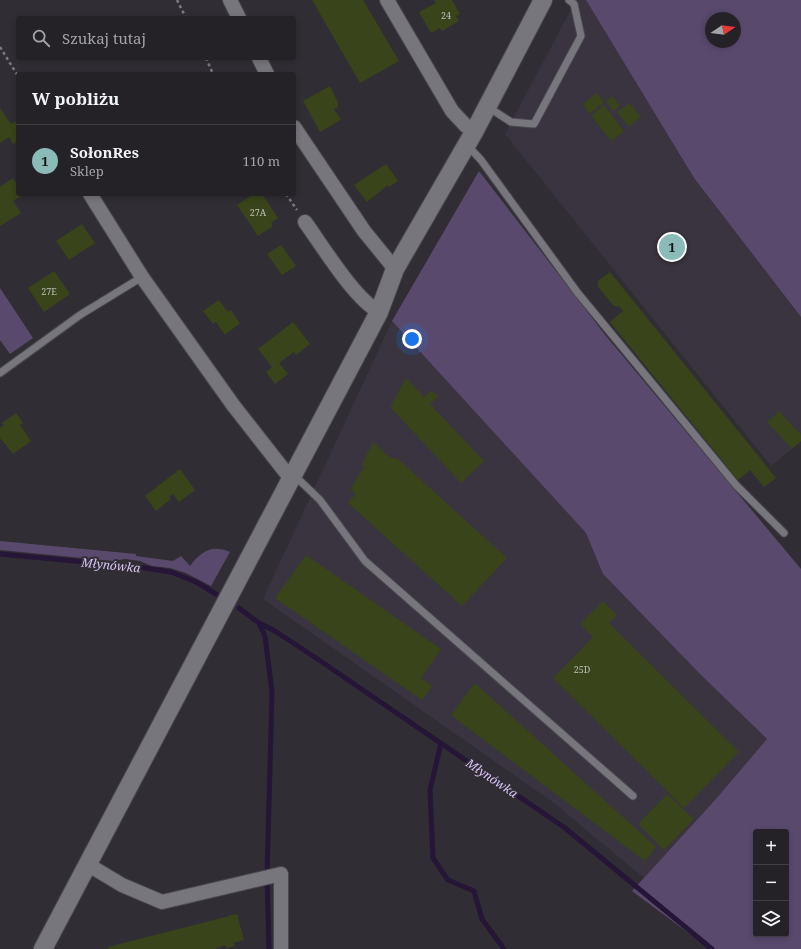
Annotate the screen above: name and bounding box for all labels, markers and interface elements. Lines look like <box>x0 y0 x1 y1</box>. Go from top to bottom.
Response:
house number: 24 <box>441 9 451 22</box>
north arrow <box>705 12 741 48</box>
search box <box>16 16 296 60</box>
icon: search <box>30 27 52 49</box>
text: Szukaj tutaj <box>62 28 146 48</box>
text: W pobliżu <box>32 87 119 110</box>
text: SołonRes <box>70 142 139 162</box>
text: 1 <box>41 152 49 170</box>
text: 110 m <box>243 152 280 170</box>
text: Sklep <box>70 162 104 180</box>
house number: 27A <box>250 206 267 219</box>
pin: 1 <box>659 232 685 262</box>
house number: 27E <box>41 285 57 298</box>
your location <box>402 329 422 349</box>
water label: Młynówka <box>80 553 141 577</box>
house number: 25D <box>574 663 591 676</box>
water label: Młynówka <box>462 754 521 802</box>
map controls <box>753 829 789 937</box>
button: + <box>753 829 789 865</box>
button: − <box>753 865 789 901</box>
button: layers <box>753 901 789 937</box>

